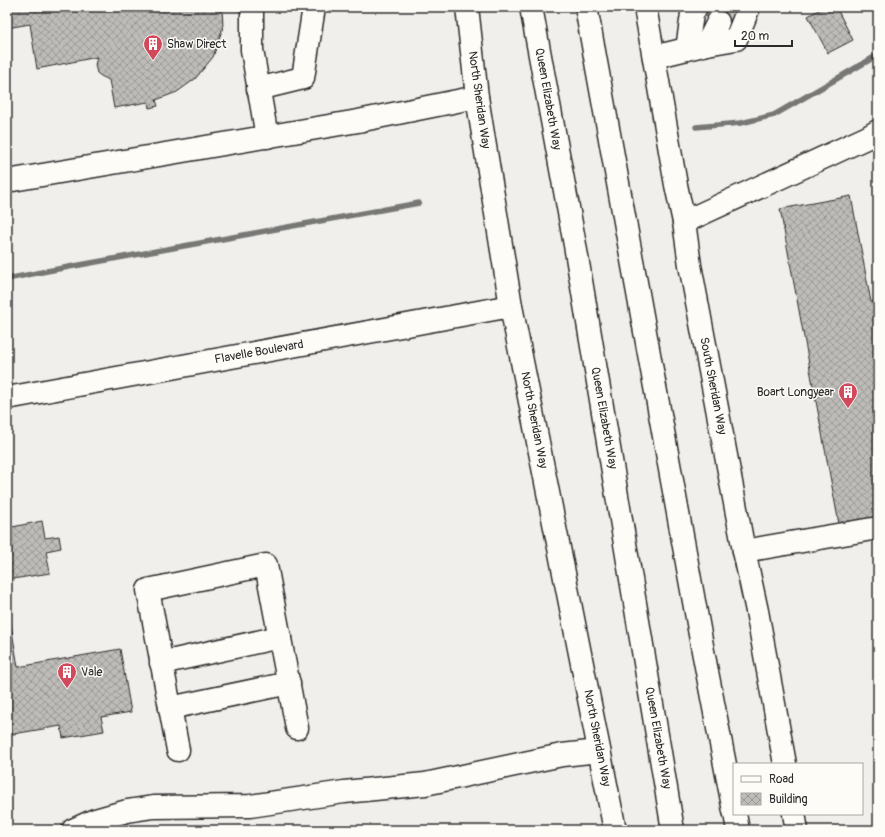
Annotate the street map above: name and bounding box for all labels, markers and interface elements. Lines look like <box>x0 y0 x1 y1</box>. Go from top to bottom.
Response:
scale bar <box>735 22 792 48</box>
text: 20 m <box>741 29 770 44</box>
building icon: Shaw Direct <box>142 33 164 61</box>
place label: Shaw Direct <box>167 37 227 52</box>
street label: Queen Elizabeth Way <box>532 47 564 151</box>
street label: North Sheridan Way <box>465 50 493 150</box>
street label: South Sheridan Way <box>696 336 730 436</box>
street label: Flavelle Boulevard <box>213 337 305 367</box>
street label: Queen Elizabeth Way <box>588 366 620 470</box>
street label: North Sheridan Way <box>517 370 551 470</box>
building icon: Boart Longyear <box>837 381 859 409</box>
place label: Boart Longyear <box>757 385 835 400</box>
building icon: Vale <box>56 661 78 689</box>
place label: Vale <box>81 665 103 680</box>
street label: Queen Elizabeth Way <box>642 686 674 790</box>
street label: North Sheridan Way <box>580 688 614 788</box>
legend <box>733 763 863 815</box>
text: Road <box>769 772 794 787</box>
text: Building <box>769 792 808 807</box>

